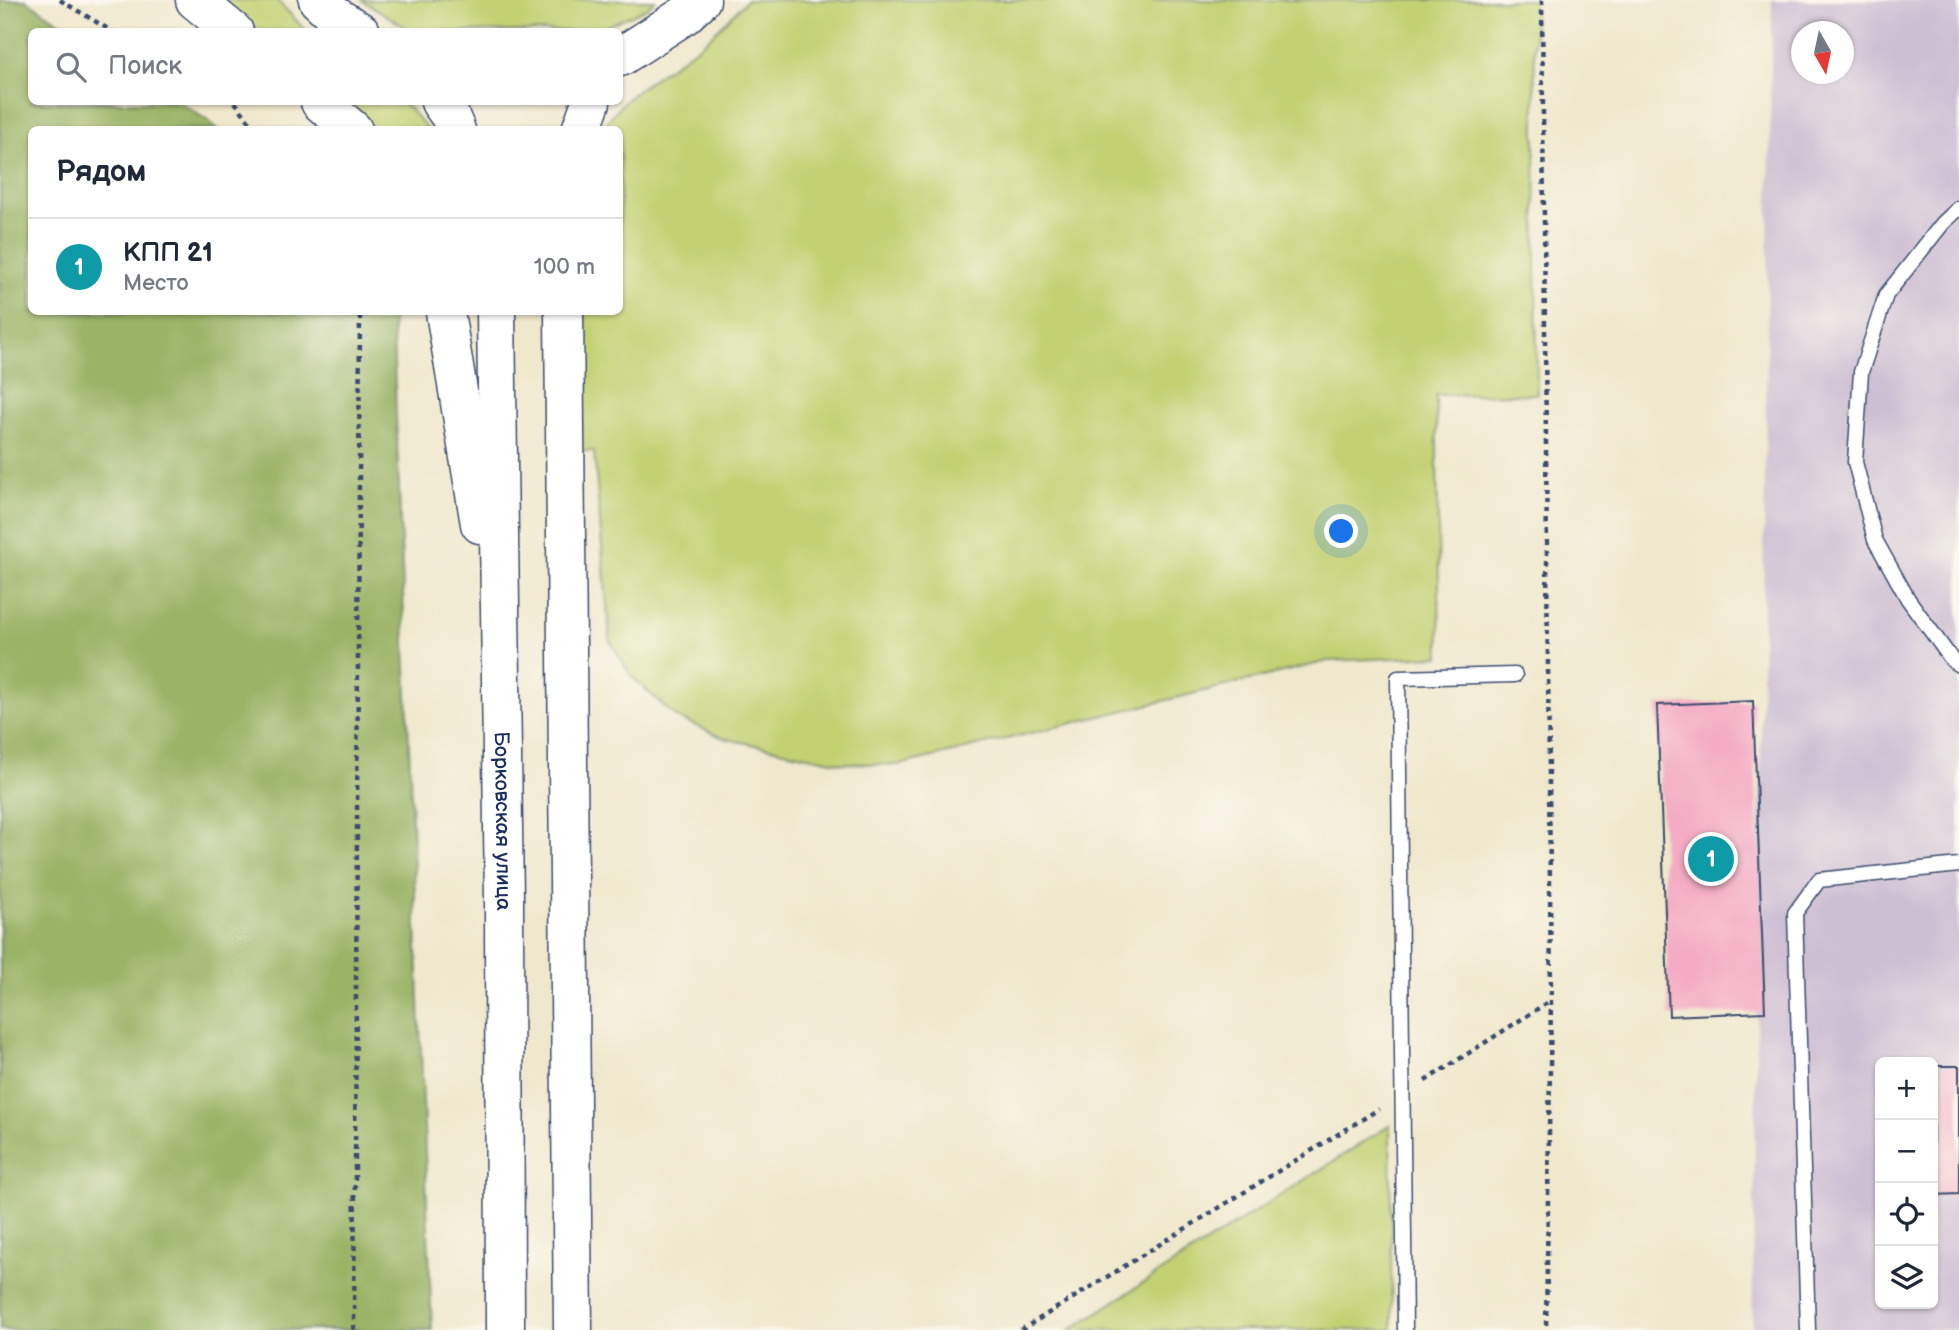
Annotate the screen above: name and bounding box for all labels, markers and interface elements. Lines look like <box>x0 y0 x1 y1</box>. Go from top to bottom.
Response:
north arrow <box>1791 21 1854 84</box>
search box <box>28 28 623 105</box>
icon: search <box>52 48 90 86</box>
text: Поиск <box>108 51 182 82</box>
text: Рядом <box>56 154 146 190</box>
text: КПП 21 <box>123 238 213 269</box>
text: 1 <box>74 253 84 281</box>
text: 100 m <box>534 253 595 281</box>
text: Место <box>123 269 189 297</box>
your location <box>1324 514 1358 548</box>
street label: Борковская улица <box>489 731 516 911</box>
pin: 1 <box>1688 833 1734 885</box>
map controls <box>1875 1057 1938 1309</box>
button: + <box>1875 1057 1938 1120</box>
button: − <box>1875 1120 1938 1183</box>
button: locate <box>1875 1183 1938 1246</box>
button: layers <box>1875 1246 1938 1309</box>

